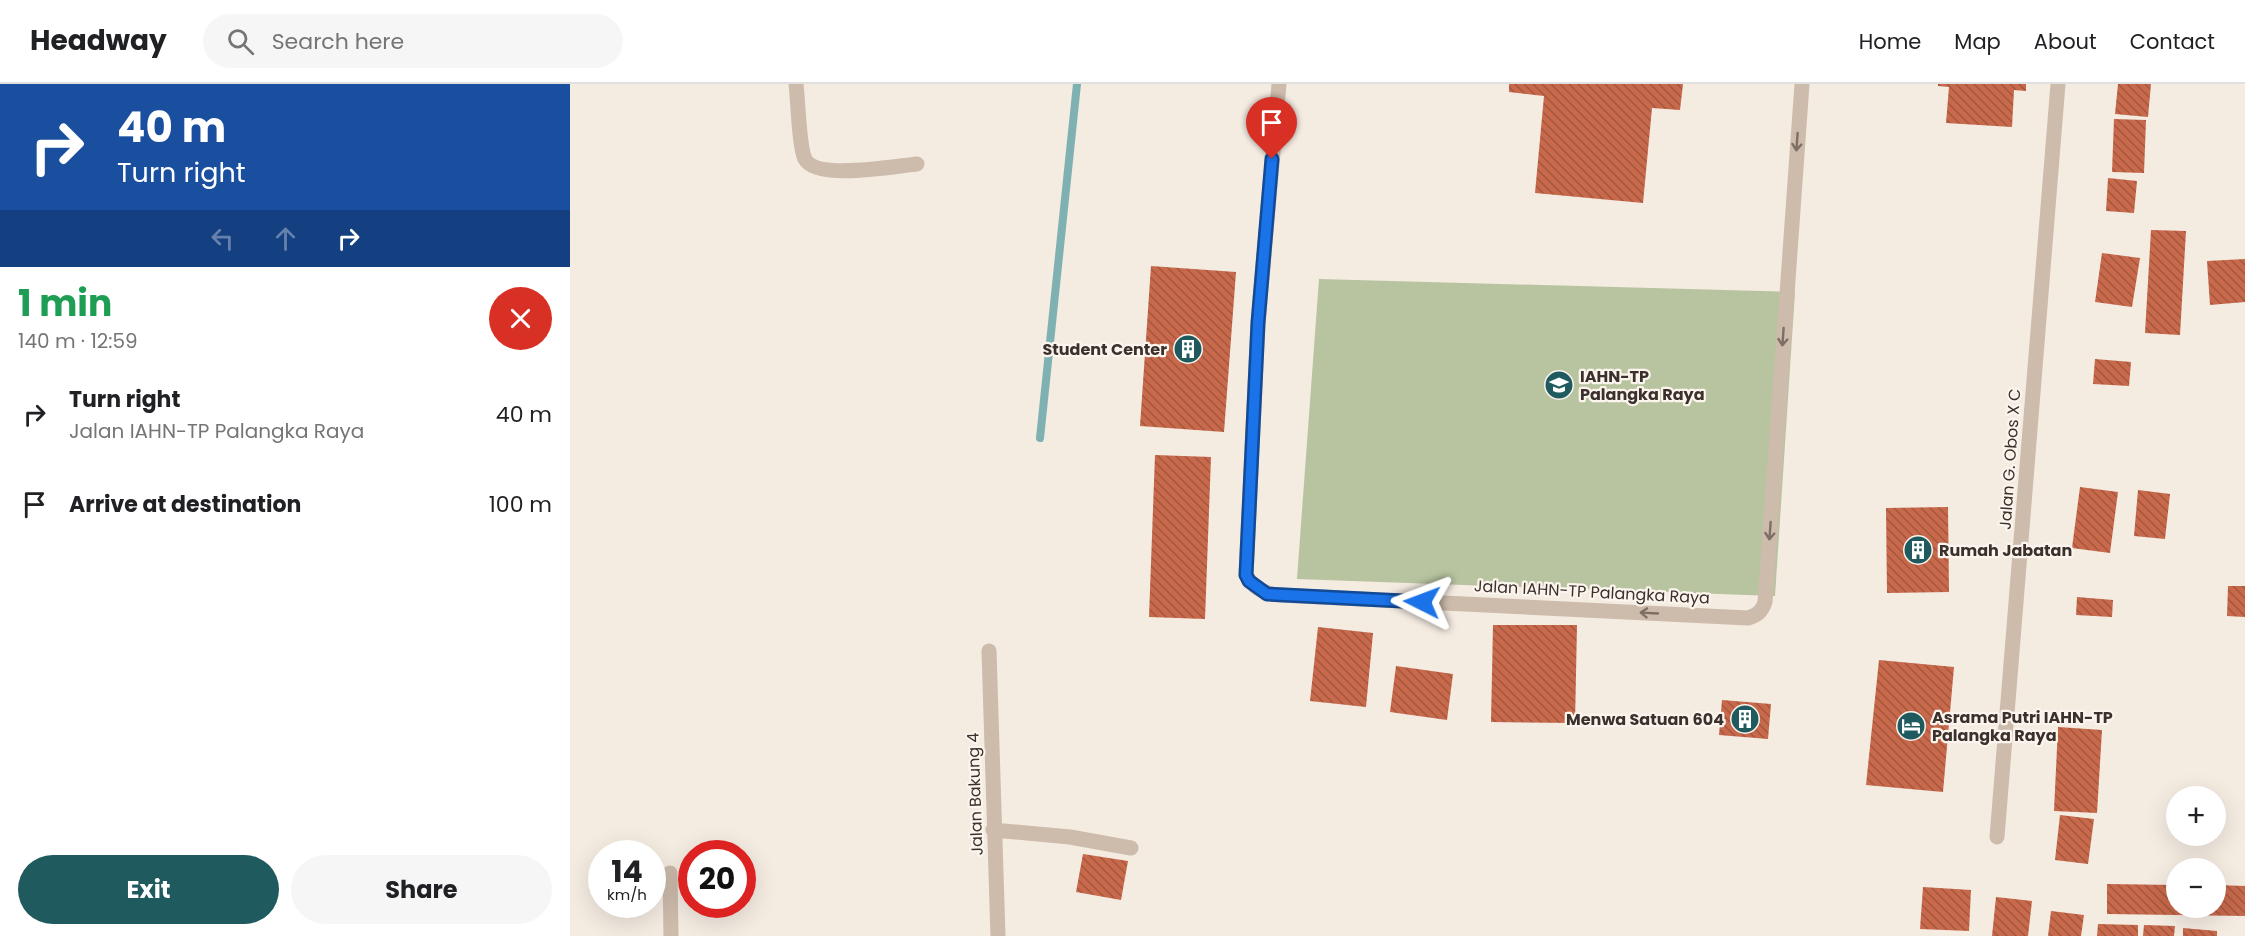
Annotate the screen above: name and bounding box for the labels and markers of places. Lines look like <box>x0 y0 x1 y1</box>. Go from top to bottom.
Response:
pin <box>1246 97 1297 159</box>
building icon: Student Center <box>1172 333 1204 365</box>
place label: Student Center <box>1042 338 1167 361</box>
place label: IAHN-TP Palangka Raya <box>1580 365 1705 406</box>
school or university icon: IAHN-TP Palangka Raya <box>1543 369 1575 401</box>
building icon: Rumah Jabatan <box>1902 534 1934 566</box>
place label: Rumah Jabatan <box>1939 539 2072 562</box>
building icon: Menwa Satuan 604 <box>1729 703 1761 735</box>
place label: Asrama Putri IAHN-TP Palangka Raya <box>1932 706 2113 747</box>
place label: Menwa Satuan 604 <box>1566 708 1724 731</box>
hotel icon: Asrama Putri IAHN-TP Palangka Raya <box>1895 710 1927 742</box>

